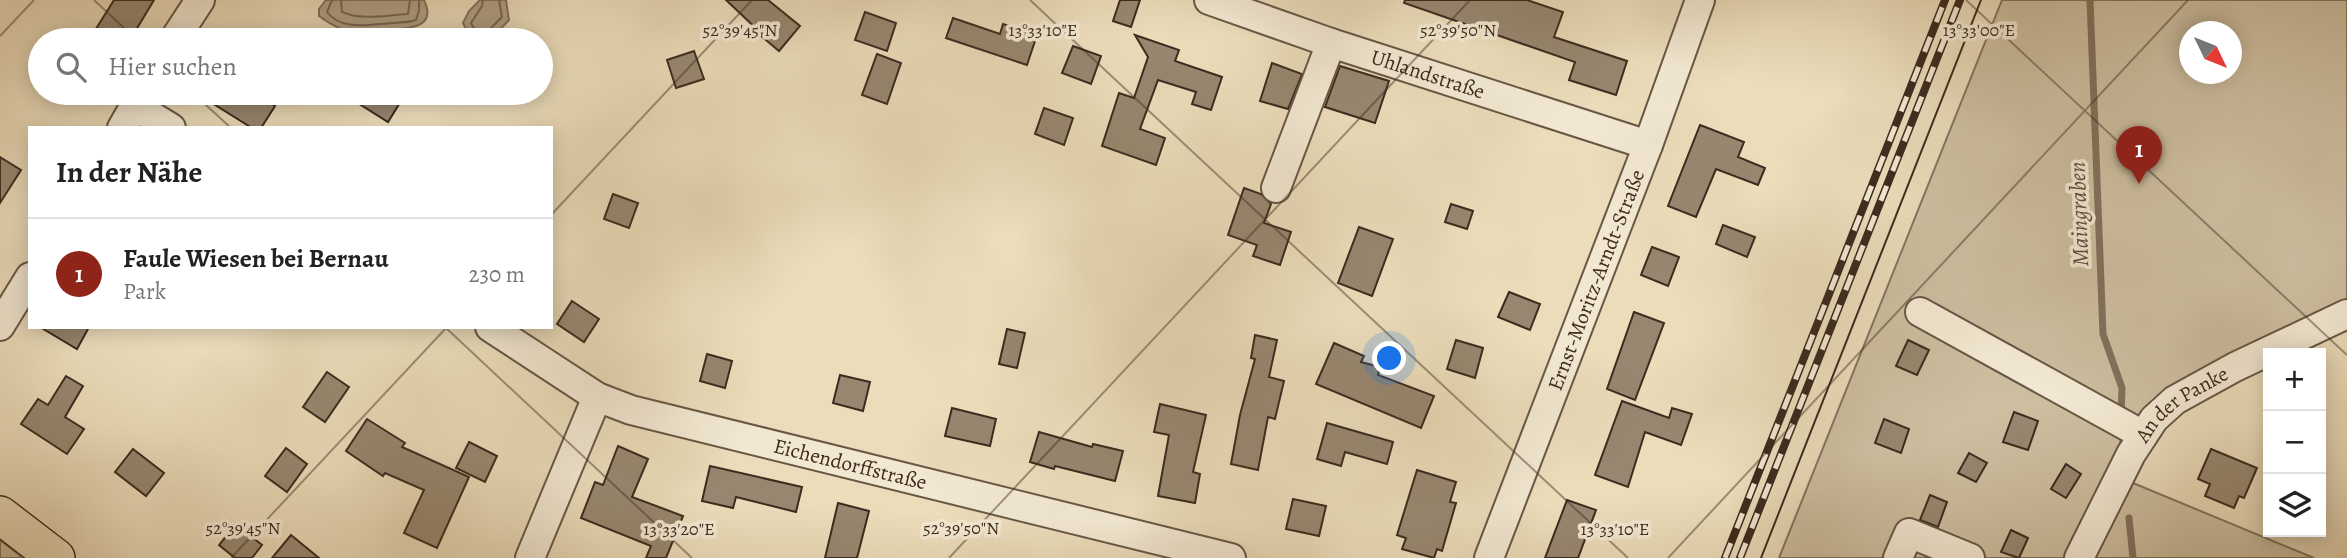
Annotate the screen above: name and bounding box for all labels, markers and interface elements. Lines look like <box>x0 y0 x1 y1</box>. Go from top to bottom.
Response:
text: 52°39'45"N <box>703 18 777 42</box>
text: 13°33'10"E <box>1009 18 1077 42</box>
text: 52°39'50"N <box>1420 18 1496 42</box>
text: 13°33'00"E <box>1943 18 2015 42</box>
north arrow <box>2179 21 2242 84</box>
search box <box>28 28 553 105</box>
street label: Uhlandstraße <box>1367 43 1488 106</box>
icon: search <box>52 48 90 86</box>
text: Hier suchen <box>108 49 237 84</box>
pin: 1 <box>2116 126 2162 184</box>
text: In der Nähe <box>56 152 202 192</box>
water label: Maingraben <box>2062 161 2096 267</box>
street label: Ernst-Moritz-Arndt-Straße <box>1541 165 1651 394</box>
text: Faule Wiesen bei Bernau <box>123 241 389 276</box>
text: 1 <box>75 259 83 290</box>
text: 230 m <box>469 259 525 290</box>
text: Park <box>123 276 166 307</box>
your location <box>1372 341 1406 375</box>
map controls <box>2263 348 2326 537</box>
button: + <box>2263 348 2326 411</box>
street label: An der Panke <box>2128 359 2233 449</box>
button: − <box>2263 411 2326 474</box>
street label: Eichendorffstraße <box>771 432 930 496</box>
button: layers <box>2263 474 2326 537</box>
text: 52°39'45"N <box>206 516 280 540</box>
text: 52°39'50"N <box>923 516 999 540</box>
text: 13°33'20"E <box>643 517 715 541</box>
text: 13°33'10"E <box>1581 517 1649 541</box>

